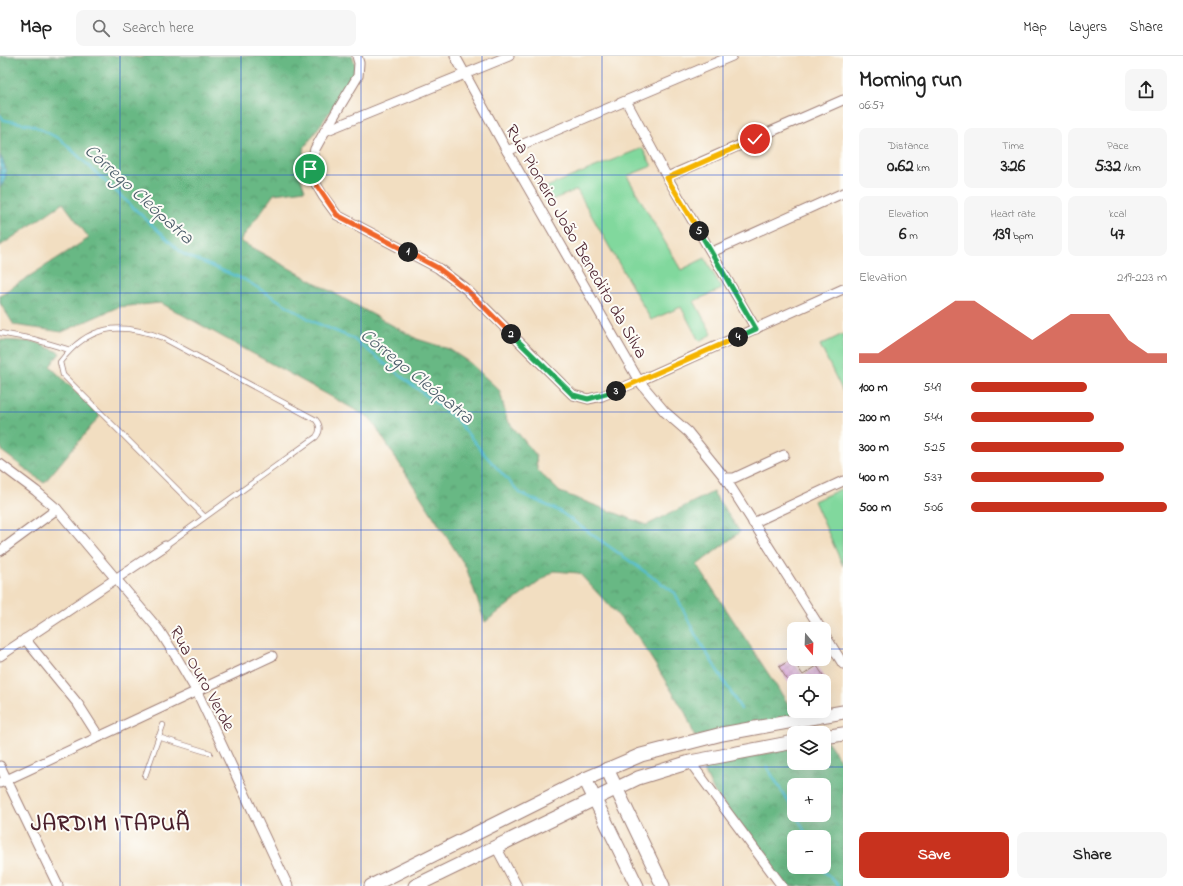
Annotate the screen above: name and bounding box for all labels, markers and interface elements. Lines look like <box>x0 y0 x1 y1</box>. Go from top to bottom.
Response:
search box <box>76 10 356 46</box>
text: Map <box>20 14 52 41</box>
icon: search <box>90 17 112 39</box>
text: Search here <box>122 17 194 39</box>
text: Map <box>1023 17 1047 38</box>
text: Layers <box>1069 17 1107 38</box>
text: Share <box>1129 17 1163 38</box>
text: Morning run <box>859 65 962 97</box>
button: share <box>1125 69 1167 111</box>
text: 06:57 <box>859 96 884 115</box>
street label: Rua Pioneiro João Benedito da Silva <box>497 120 653 364</box>
pin <box>738 122 772 156</box>
icon: check <box>744 128 766 150</box>
water label: Córrego Cleópatra <box>77 138 200 253</box>
text: Distance <box>888 138 929 154</box>
text: Time <box>1002 138 1024 154</box>
text: Pace <box>1107 138 1128 154</box>
pin <box>293 152 327 186</box>
text: 0.62 <box>887 154 914 179</box>
text: 3:26 <box>1001 154 1025 179</box>
text: 5:32 <box>1095 154 1121 179</box>
icon: arrive <box>299 158 321 180</box>
text: km <box>914 160 930 176</box>
text: /km <box>1121 160 1141 176</box>
text: Elevation <box>888 206 929 222</box>
text: Heart rate <box>990 206 1036 222</box>
text: kcal <box>1109 206 1126 222</box>
pin: 5 <box>689 221 709 241</box>
text: 6 <box>899 222 906 247</box>
text: 139 <box>993 222 1010 247</box>
text: 47 <box>1111 222 1125 247</box>
text: 5 <box>696 223 702 239</box>
text: m <box>906 228 918 244</box>
text: bpm <box>1010 228 1033 244</box>
pin: 1 <box>398 242 418 262</box>
text: 1 <box>406 244 410 260</box>
text: Elevation <box>859 268 907 287</box>
text: 219–223 m <box>1117 268 1167 287</box>
water label: Córrego Cleópatra <box>353 323 479 432</box>
pin: 2 <box>501 324 521 344</box>
text: 2 <box>508 326 514 342</box>
pin: 4 <box>728 327 748 347</box>
text: 4 <box>736 329 740 345</box>
text: 100 m <box>859 378 888 397</box>
text: 5:49 <box>923 378 941 397</box>
pin: 3 <box>606 381 626 401</box>
text: 3 <box>614 383 618 399</box>
text: 200 m <box>859 408 890 427</box>
text: 5:44 <box>923 408 942 427</box>
text: 300 m <box>859 438 889 457</box>
text: 5:25 <box>923 438 945 457</box>
text: 400 m <box>859 468 889 487</box>
text: 5:37 <box>923 468 942 487</box>
text: 500 m <box>859 498 891 517</box>
text: 5:06 <box>923 498 943 517</box>
street label: Rua Ouro Verde <box>162 622 241 737</box>
north arrow <box>787 622 831 666</box>
map controls <box>787 622 831 874</box>
button: locate <box>787 674 831 718</box>
button: layers <box>787 726 831 770</box>
button: + <box>787 778 831 822</box>
district label: JARDIM ITAPUÃ <box>31 809 189 841</box>
button: − <box>787 830 831 874</box>
button: Save <box>859 832 1009 878</box>
button: Share <box>1017 832 1167 878</box>

